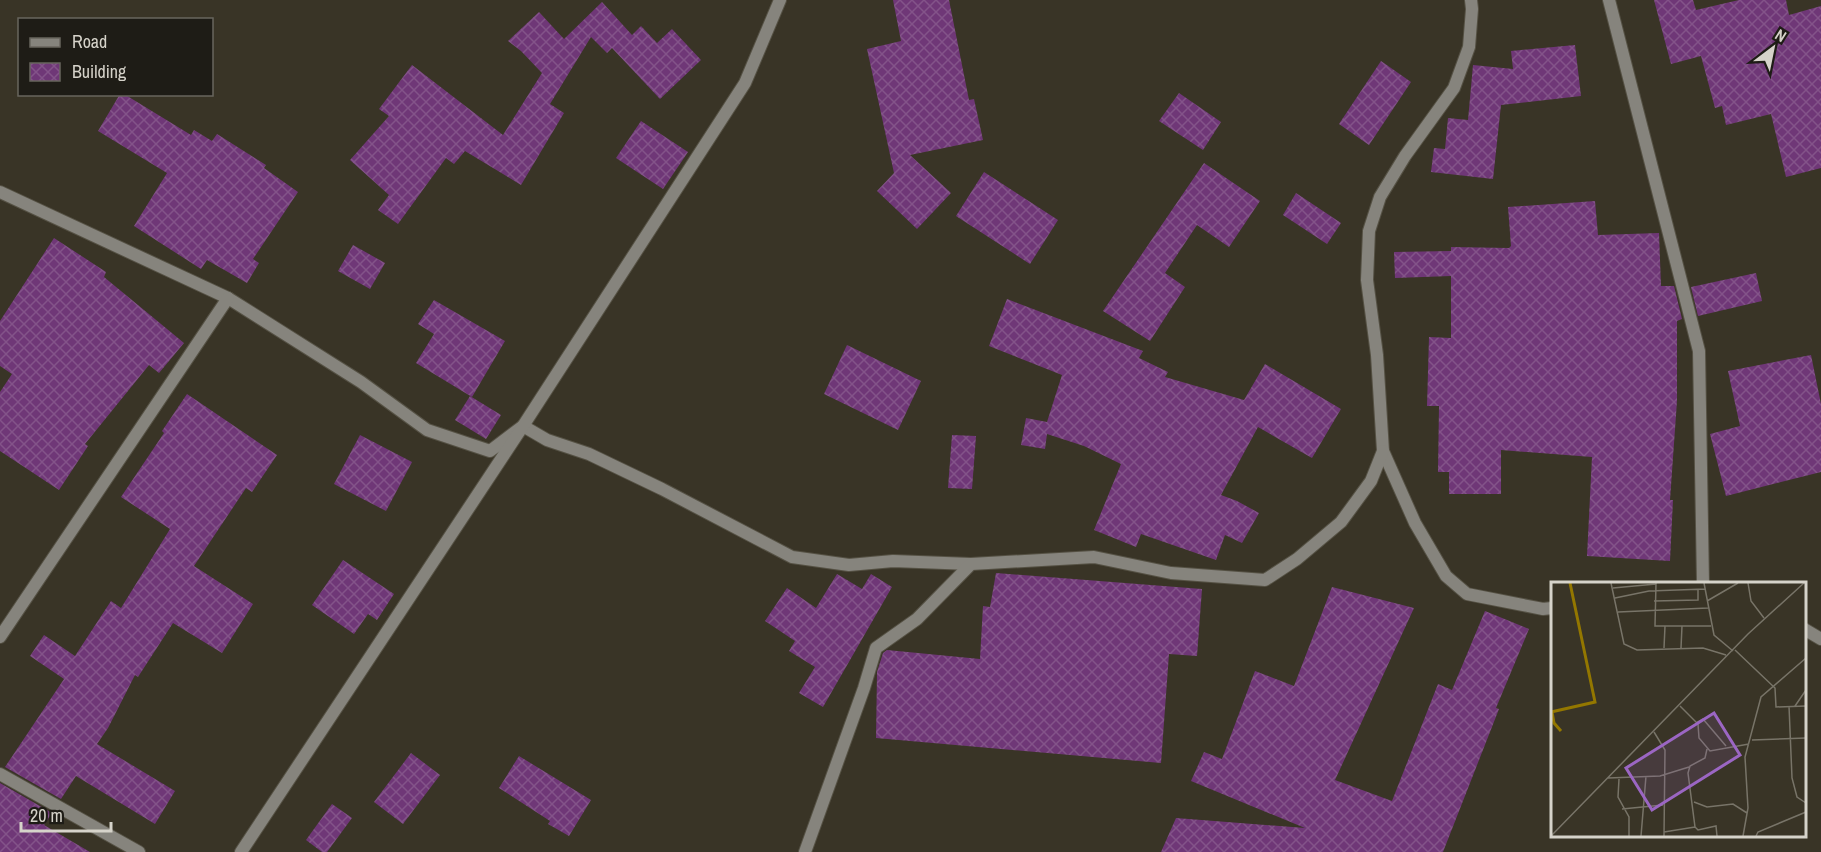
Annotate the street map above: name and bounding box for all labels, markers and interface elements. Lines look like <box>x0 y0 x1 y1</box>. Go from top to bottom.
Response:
legend <box>18 18 213 96</box>
north arrow <box>1743 18 1803 78</box>
text: N <box>1771 23 1791 47</box>
text: Road <box>72 29 107 54</box>
text: Building <box>72 59 127 84</box>
inset map <box>1551 582 1806 837</box>
scale bar <box>21 795 111 833</box>
text: 20 m <box>30 803 63 828</box>

